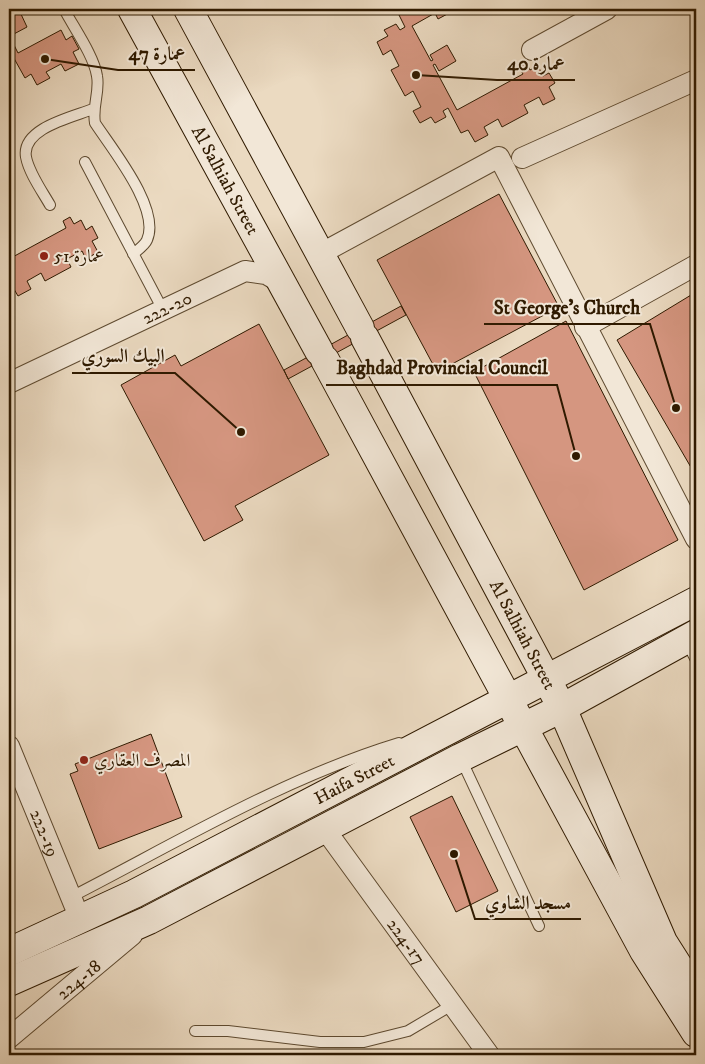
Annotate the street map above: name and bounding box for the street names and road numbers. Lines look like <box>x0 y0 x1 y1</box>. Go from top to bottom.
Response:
street label: Al Salhiah Street <box>186 122 263 239</box>
street label: 222-20 <box>139 288 196 330</box>
street label: Al Salhiah Street <box>484 577 560 694</box>
street label: Haifa Street <box>311 750 399 810</box>
street label: 222-19 <box>24 806 63 860</box>
street label: 224-17 <box>381 915 430 969</box>
street label: 224-18 <box>53 956 106 1005</box>

